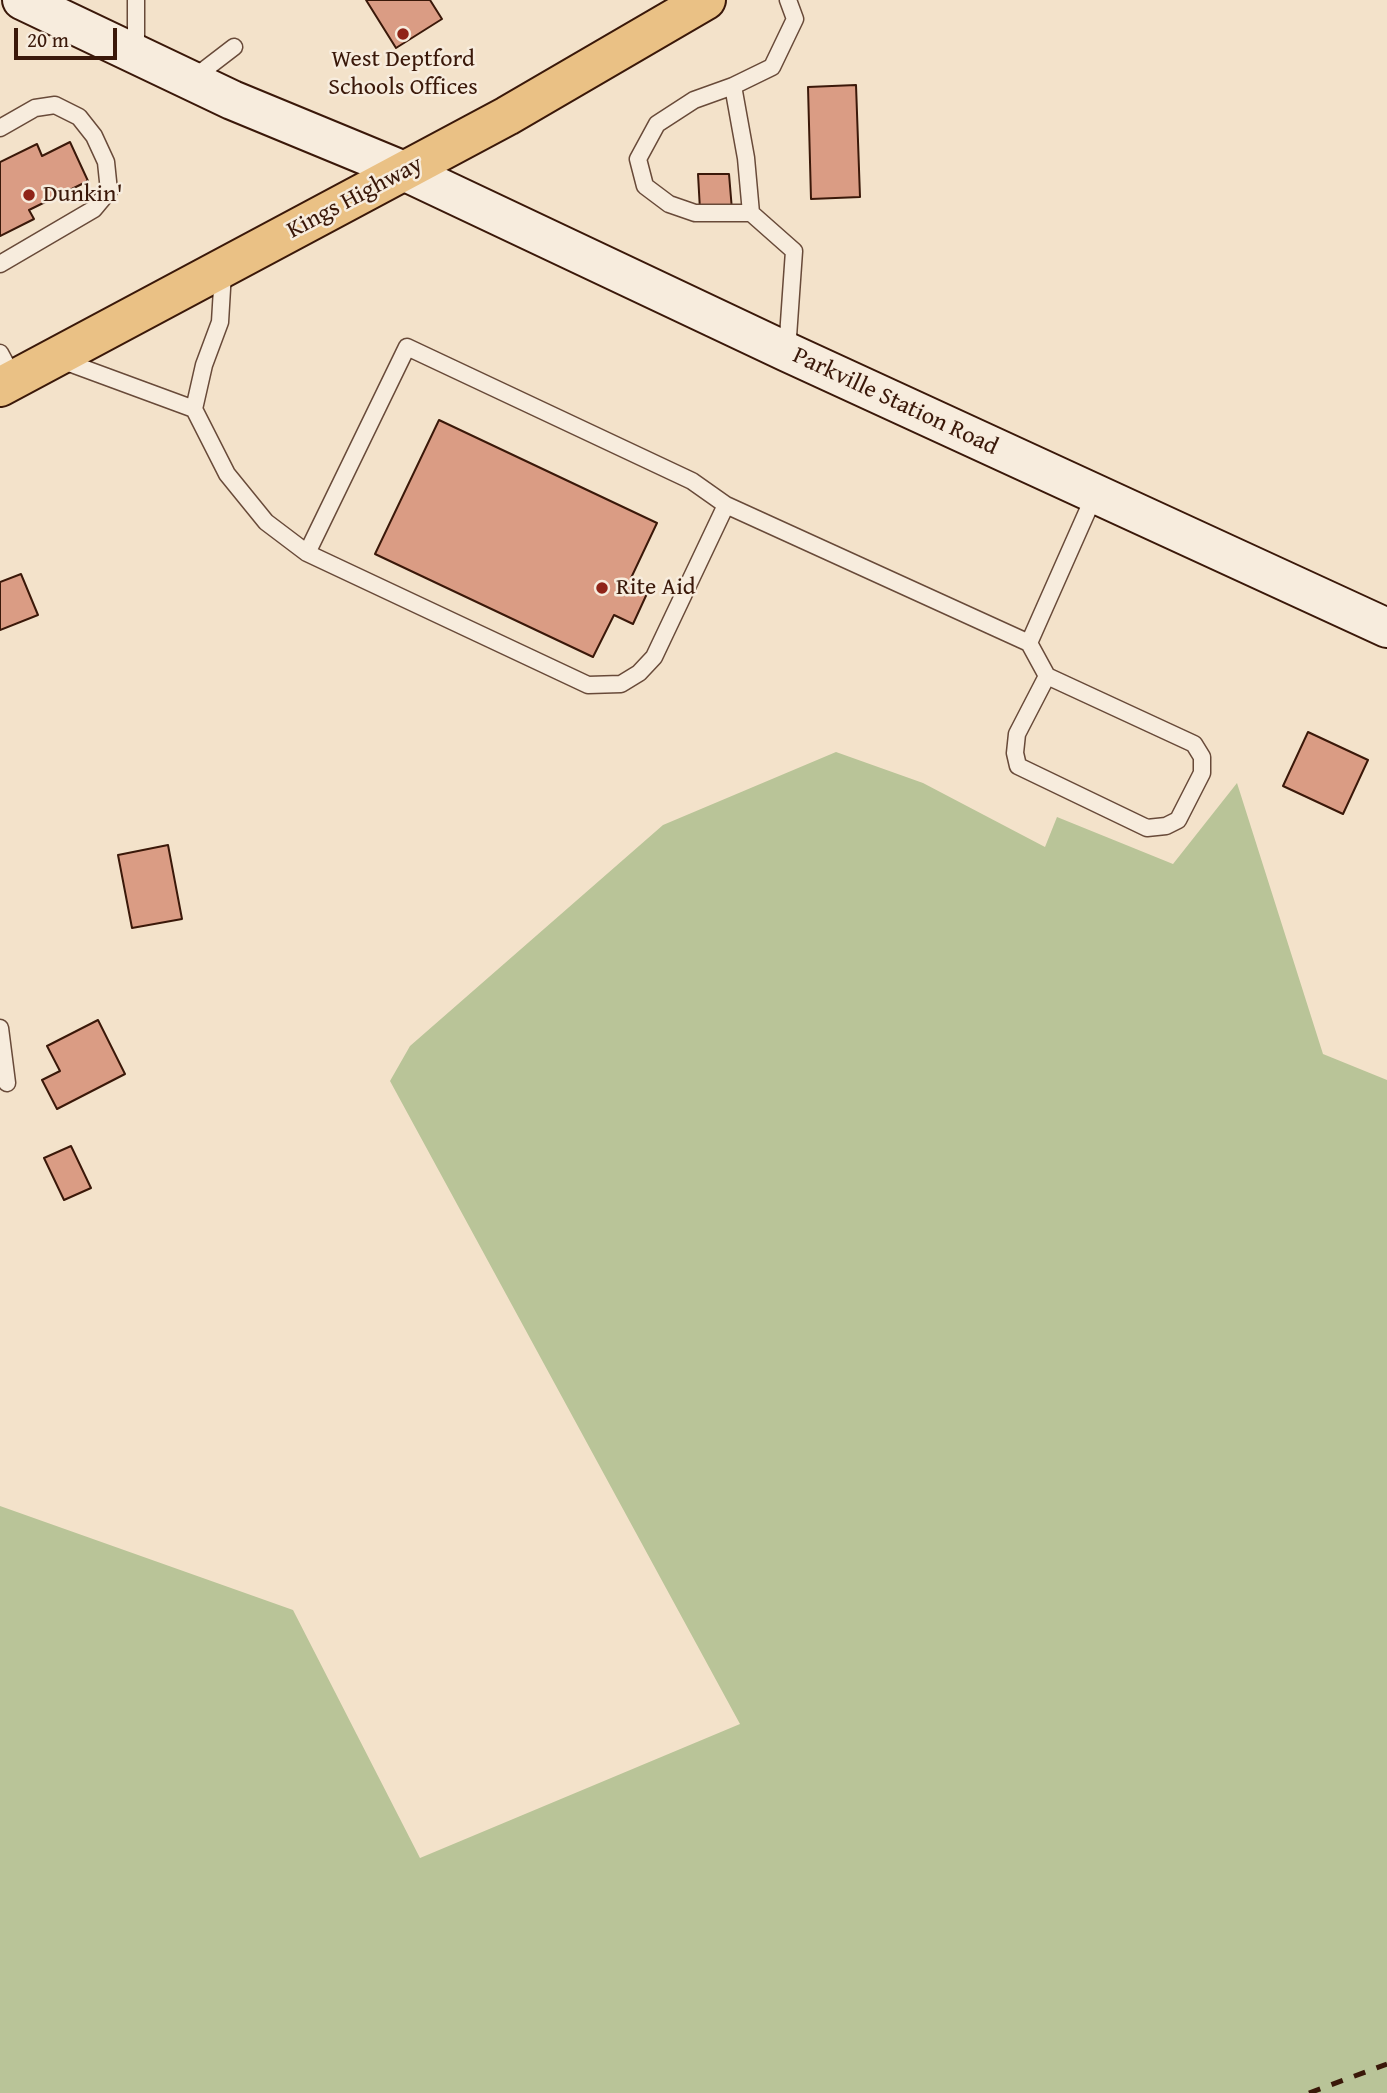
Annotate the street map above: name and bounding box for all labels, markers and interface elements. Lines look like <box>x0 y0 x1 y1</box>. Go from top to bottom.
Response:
scale bar <box>18 14 121 58</box>
text: 20 m <box>27 24 69 55</box>
marker: West Deptford Schools Offices <box>395 26 411 42</box>
place label: West Deptford Schools Offices <box>328 46 478 102</box>
street label: Kings Highway <box>282 150 428 246</box>
place label: Dunkin' <box>43 181 123 209</box>
marker: Dunkin' <box>21 187 37 203</box>
street label: Parkville Station Road <box>788 342 1002 462</box>
place label: Rite Aid <box>616 574 696 602</box>
marker: Rite Aid <box>594 580 610 596</box>

